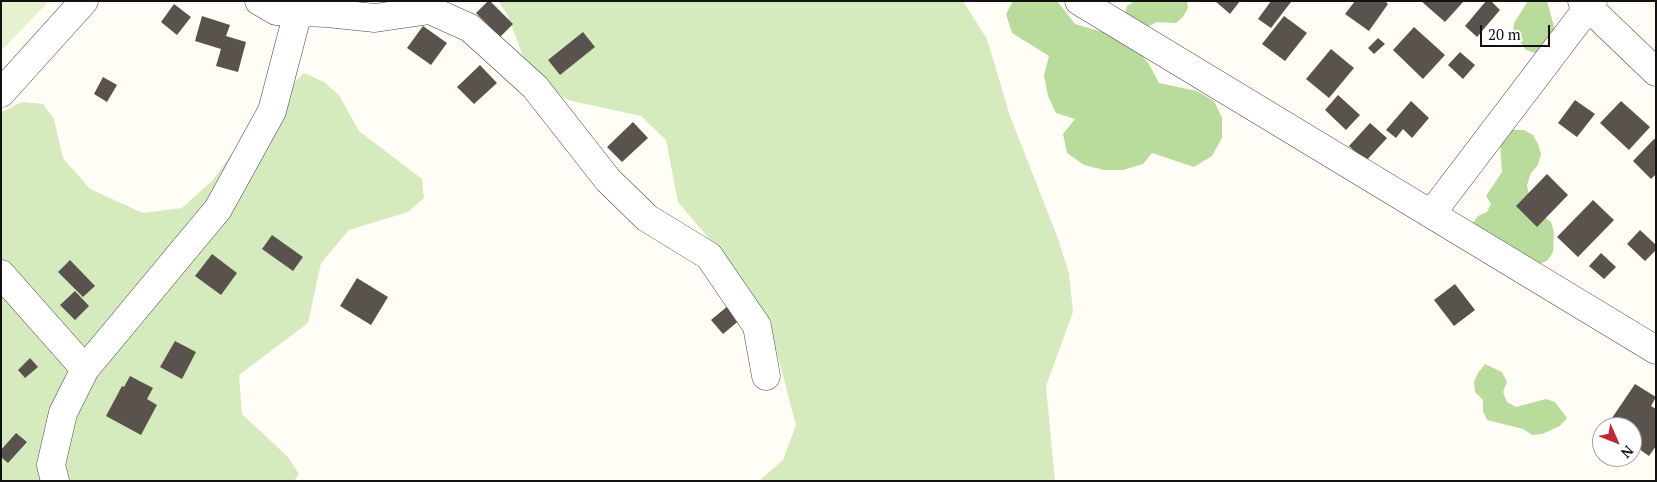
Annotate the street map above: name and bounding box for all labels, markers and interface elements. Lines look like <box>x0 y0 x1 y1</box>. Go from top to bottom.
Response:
scale bar <box>1482 15 1552 47</box>
text: 20 m <box>1488 24 1521 44</box>
north arrow <box>1592 417 1642 467</box>
text: N <box>1617 442 1638 462</box>

